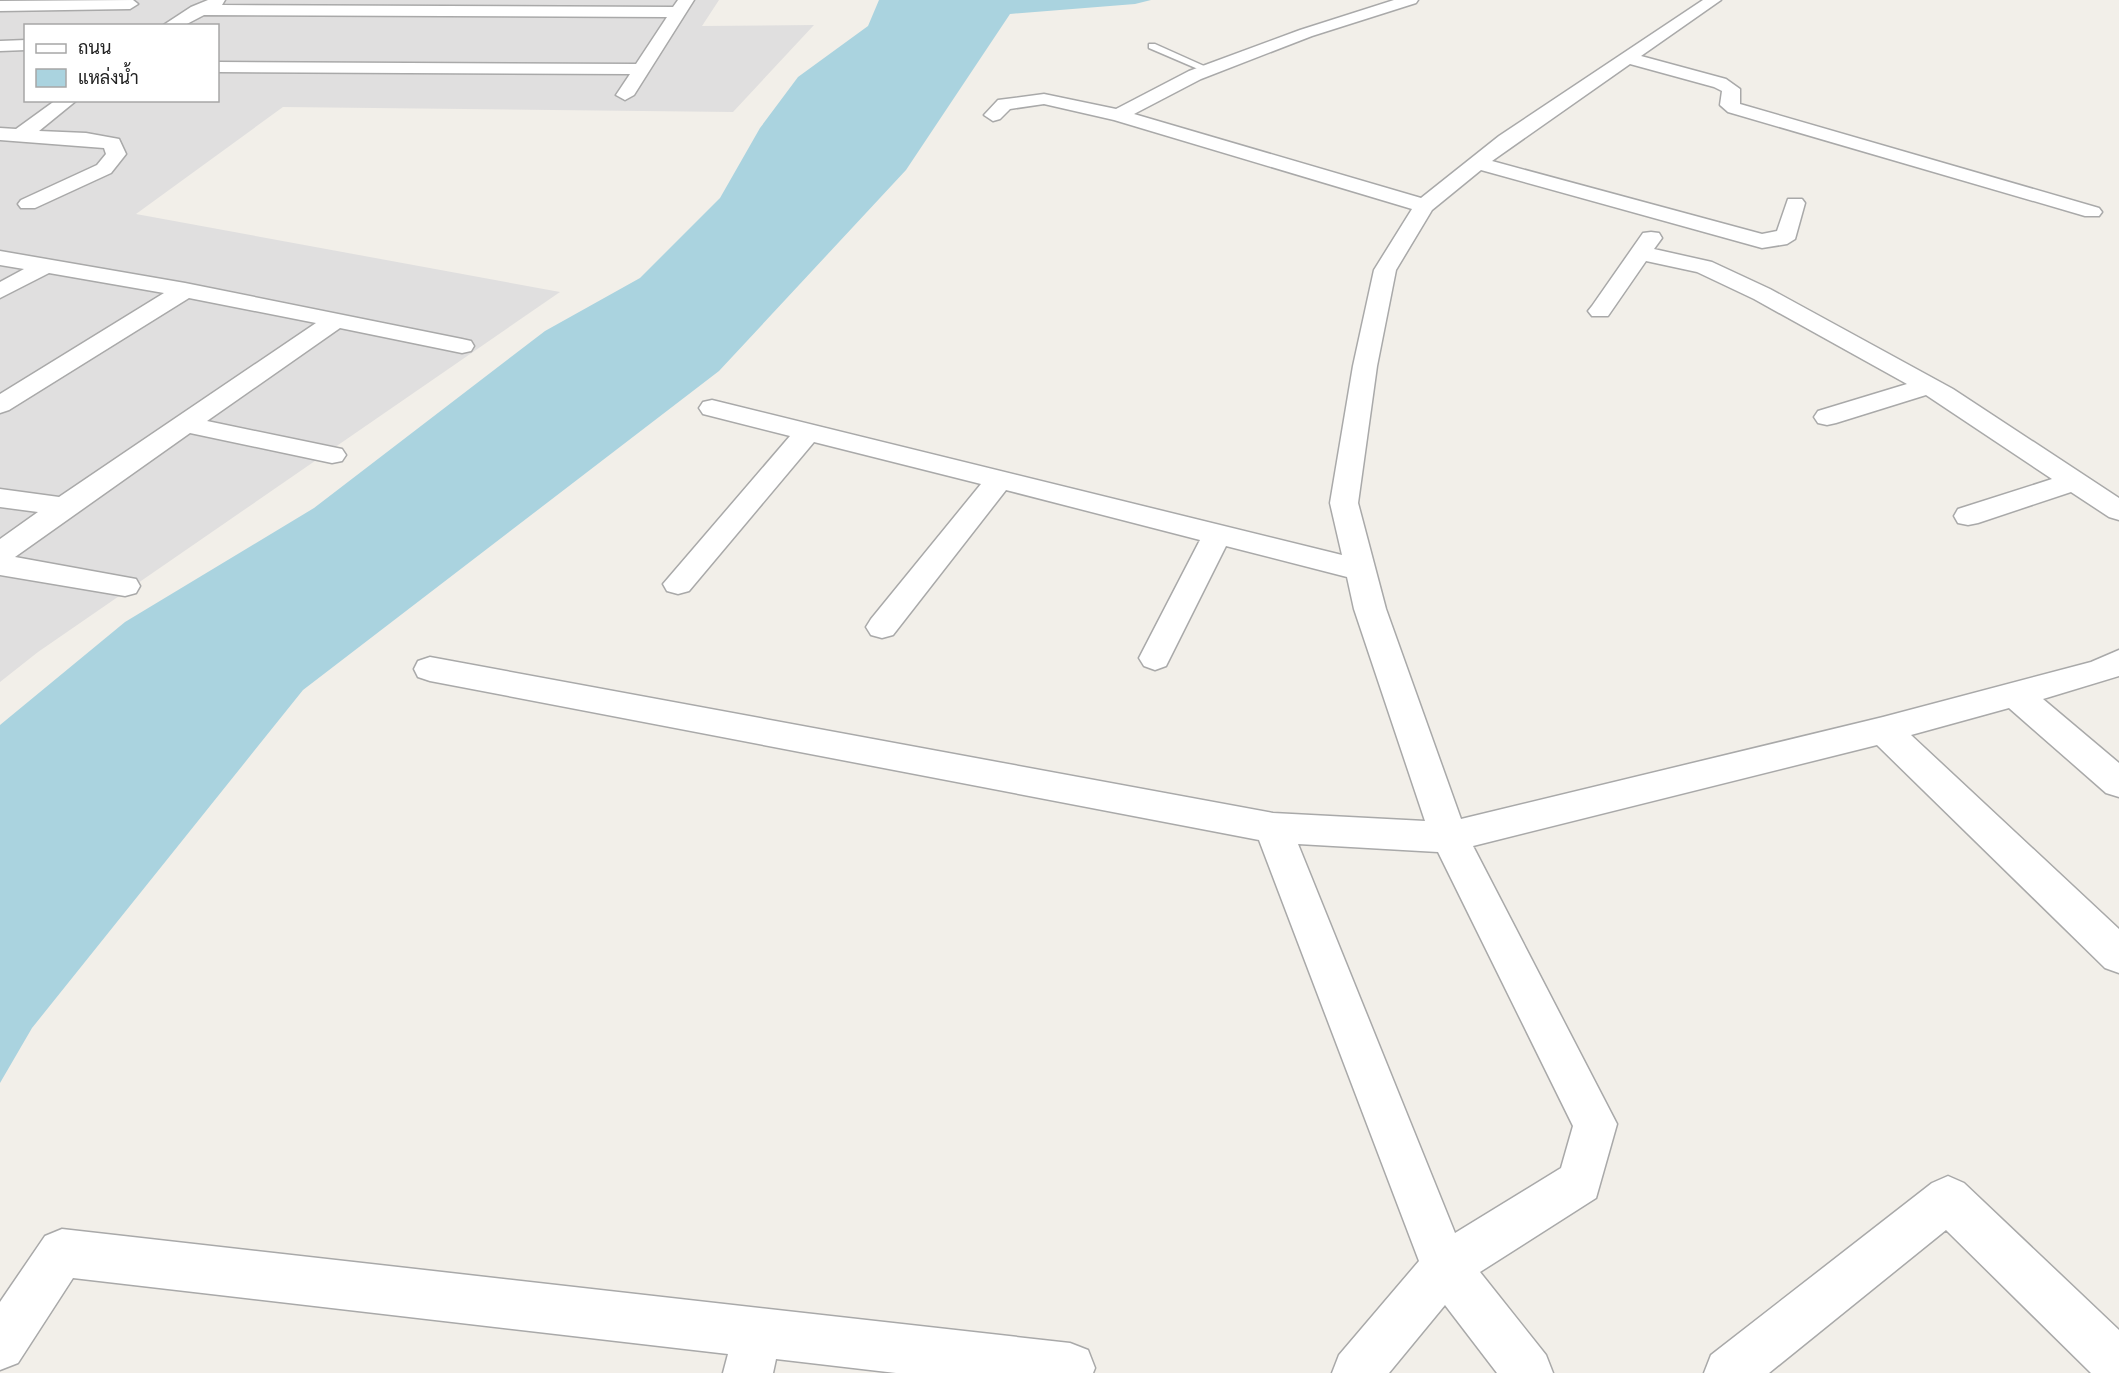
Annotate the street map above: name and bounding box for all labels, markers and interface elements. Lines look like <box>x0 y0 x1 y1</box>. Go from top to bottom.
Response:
legend <box>24 24 219 102</box>
text: ถนน <box>78 37 111 59</box>
text: แหล่งน้ำ <box>78 62 139 89</box>

